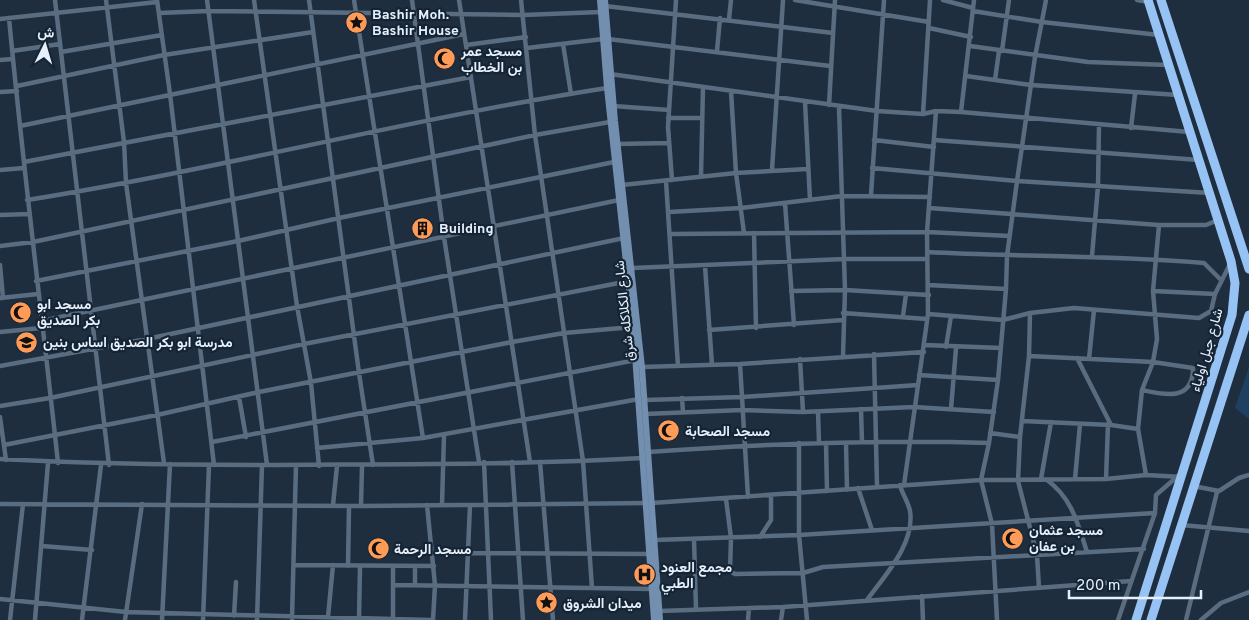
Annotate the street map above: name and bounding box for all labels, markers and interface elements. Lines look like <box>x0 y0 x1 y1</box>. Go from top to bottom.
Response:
place label: Bashir Moh. Bashir House <box>372 7 459 40</box>
place icon: Bashir Moh. Bashir House <box>344 10 368 34</box>
north arrow <box>20 20 70 70</box>
text: ش <box>37 24 55 43</box>
place label: مسجد عمر بن الخطاب <box>460 44 522 77</box>
mosque icon: مسجد عمر بن الخطاب <box>433 47 457 71</box>
building icon: Building <box>411 216 435 240</box>
place label: Building <box>439 221 493 238</box>
street label: شارع الكلاكله شرق <box>612 259 640 362</box>
place label: مسجد ابو بكر الصديق <box>37 297 100 330</box>
mosque icon: مسجد ابو بكر الصديق <box>9 300 33 324</box>
street label: شارع جبل اولياء <box>1187 307 1228 394</box>
school or university icon: مدرسة ابو بكر الصديق اساس بنين <box>15 330 39 354</box>
place label: مدرسة ابو بكر الصديق اساس بنين <box>43 335 233 352</box>
mosque icon: مسجد الصحابة <box>657 419 681 443</box>
place label: مسجد الصحابة <box>685 424 770 441</box>
place label: مسجد عثمان بن عفان <box>1029 523 1104 556</box>
mosque icon: مسجد عثمان بن عفان <box>1001 526 1025 550</box>
mosque icon: مسجد الرحمة <box>366 537 390 561</box>
place label: مسجد الرحمة <box>394 542 472 559</box>
place label: مجمع العنود الطبي <box>661 560 732 595</box>
hospital icon: مجمع العنود الطبي <box>633 563 657 587</box>
scale bar <box>1069 568 1202 600</box>
text: 200 m <box>1076 577 1121 596</box>
place icon: ميدان الشروق <box>535 591 559 615</box>
place label: ميدان الشروق <box>563 596 642 613</box>

